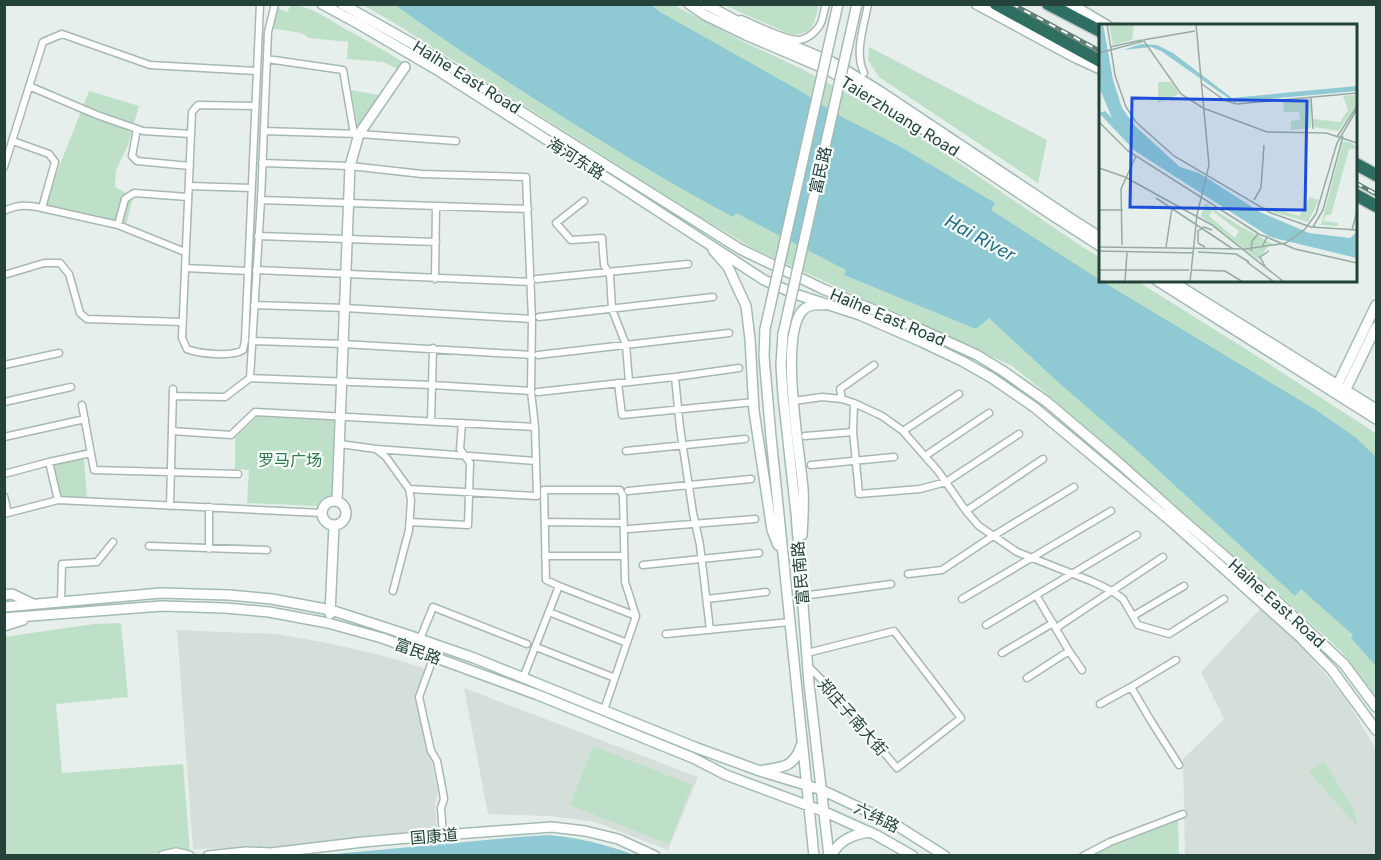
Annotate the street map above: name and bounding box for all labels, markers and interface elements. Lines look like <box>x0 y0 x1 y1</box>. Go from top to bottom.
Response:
inset map <box>1099 24 1357 282</box>
street label: Haihe East Road <box>409 36 525 118</box>
street label: Taierzhuang Road <box>837 71 963 161</box>
street label: 海河东路 <box>544 133 608 183</box>
street label: 富民路 <box>805 144 835 196</box>
water label: Hai River <box>942 210 1020 266</box>
street label: Haihe East Road <box>827 284 949 350</box>
park label: 罗马广场 <box>258 450 322 470</box>
street label: 富民南路 <box>787 540 813 606</box>
street label: Haihe East Road <box>1224 554 1330 652</box>
street label: 富民路 <box>392 633 444 669</box>
street label: 郑庄子南大街 <box>814 674 892 760</box>
street label: 六纬路 <box>851 797 903 837</box>
street label: 国康道 <box>409 824 459 848</box>

